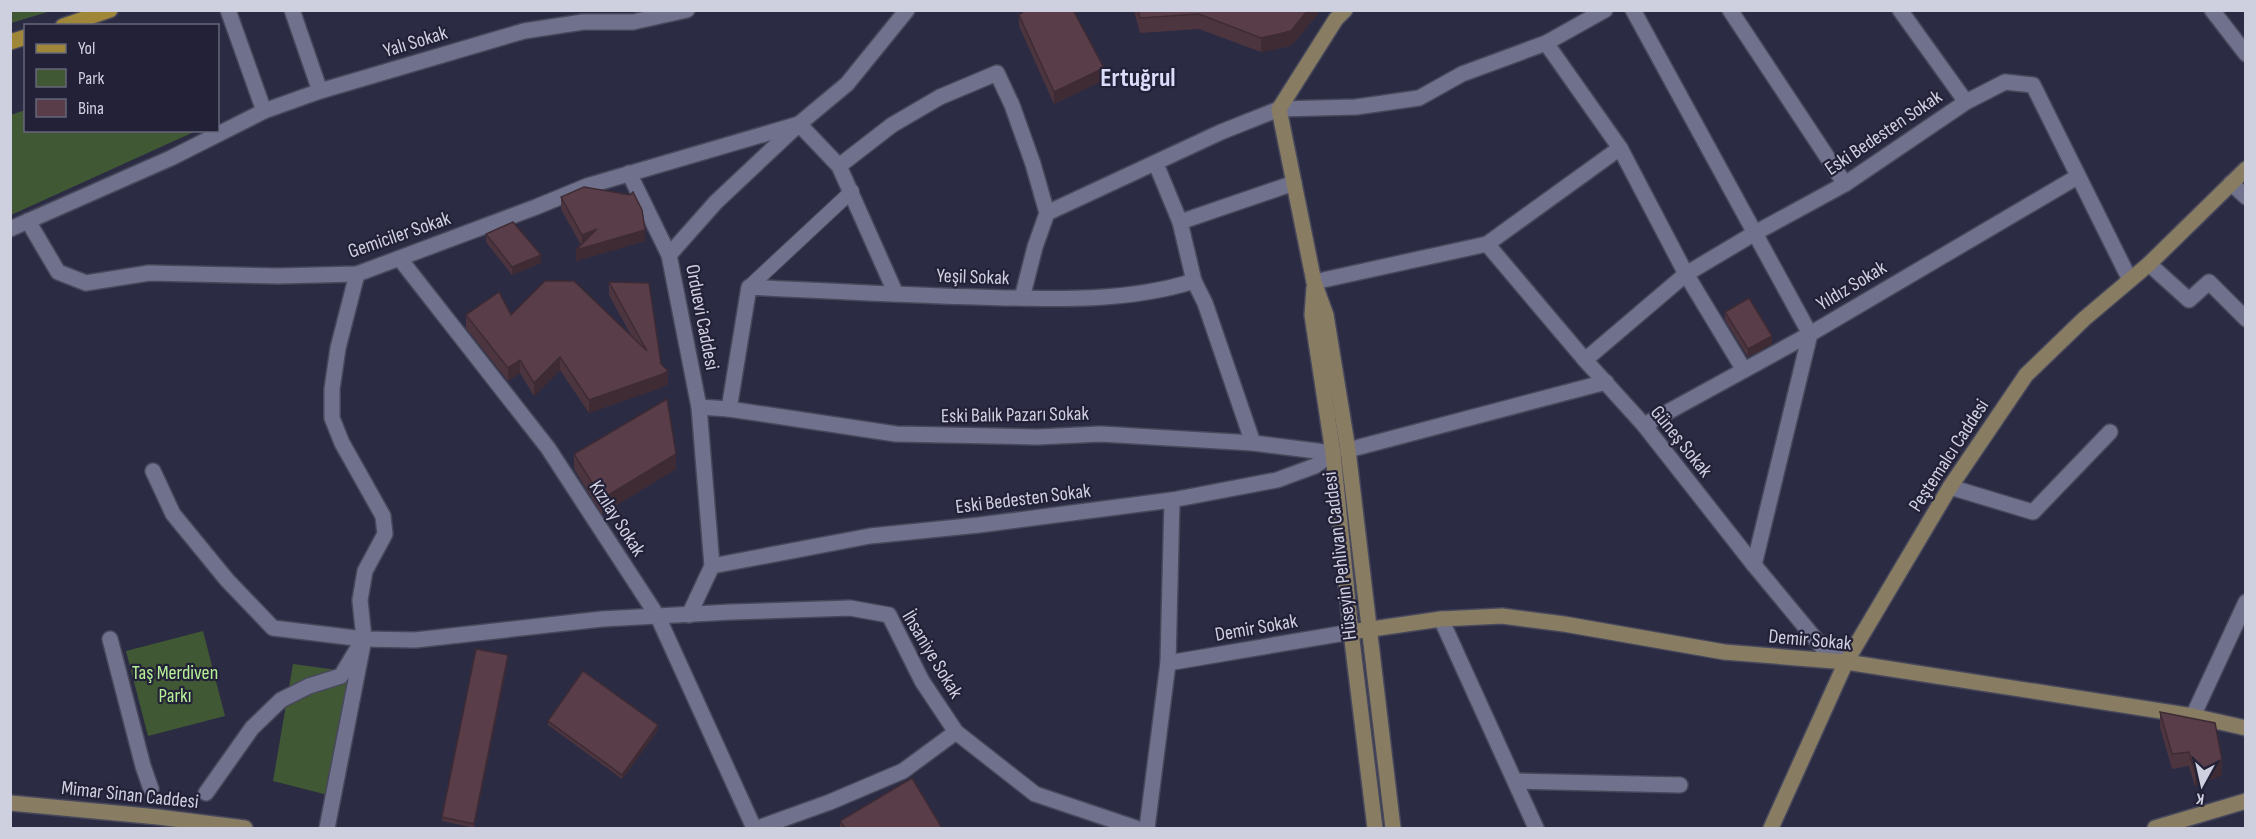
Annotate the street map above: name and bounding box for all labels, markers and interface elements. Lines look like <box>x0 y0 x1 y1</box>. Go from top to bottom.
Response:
street label: Yalı Sokak <box>380 21 451 63</box>
legend <box>24 24 219 132</box>
text: Yol <box>78 38 95 59</box>
district label: Ertuğrul <box>1100 63 1176 94</box>
text: Park <box>78 68 104 89</box>
street label: Eski Bedesten Sokak <box>1820 85 1947 181</box>
text: Bina <box>78 98 104 119</box>
street label: Gemiciler Sokak <box>345 206 454 264</box>
street label: Yıldız Sokak <box>1812 255 1891 316</box>
street label: Orduevi Caddesi <box>680 262 724 372</box>
street label: Yeşil Sokak <box>936 264 1010 290</box>
street label: Peştemalcı Caddesi <box>1904 395 1994 516</box>
street label: Güneş Sokak <box>1645 401 1718 483</box>
street label: Eski Balık Pazarı Sokak <box>941 402 1090 428</box>
street label: Hüseyin Pehlivan Caddesi <box>1318 470 1362 641</box>
street label: Kızılay Sokak <box>584 476 651 561</box>
street label: Eski Bedesten Sokak <box>954 479 1092 519</box>
street label: İhsaniye Sokak <box>897 606 968 703</box>
street label: Demir Sokak <box>1213 609 1300 647</box>
street label: Demir Sokak <box>1767 624 1853 656</box>
park label: Taş Merdiven Parkı <box>132 661 218 708</box>
north arrow <box>2172 755 2232 815</box>
street label: Mimar Sinan Caddesi <box>60 776 200 814</box>
text: K <box>2195 788 2205 808</box>

